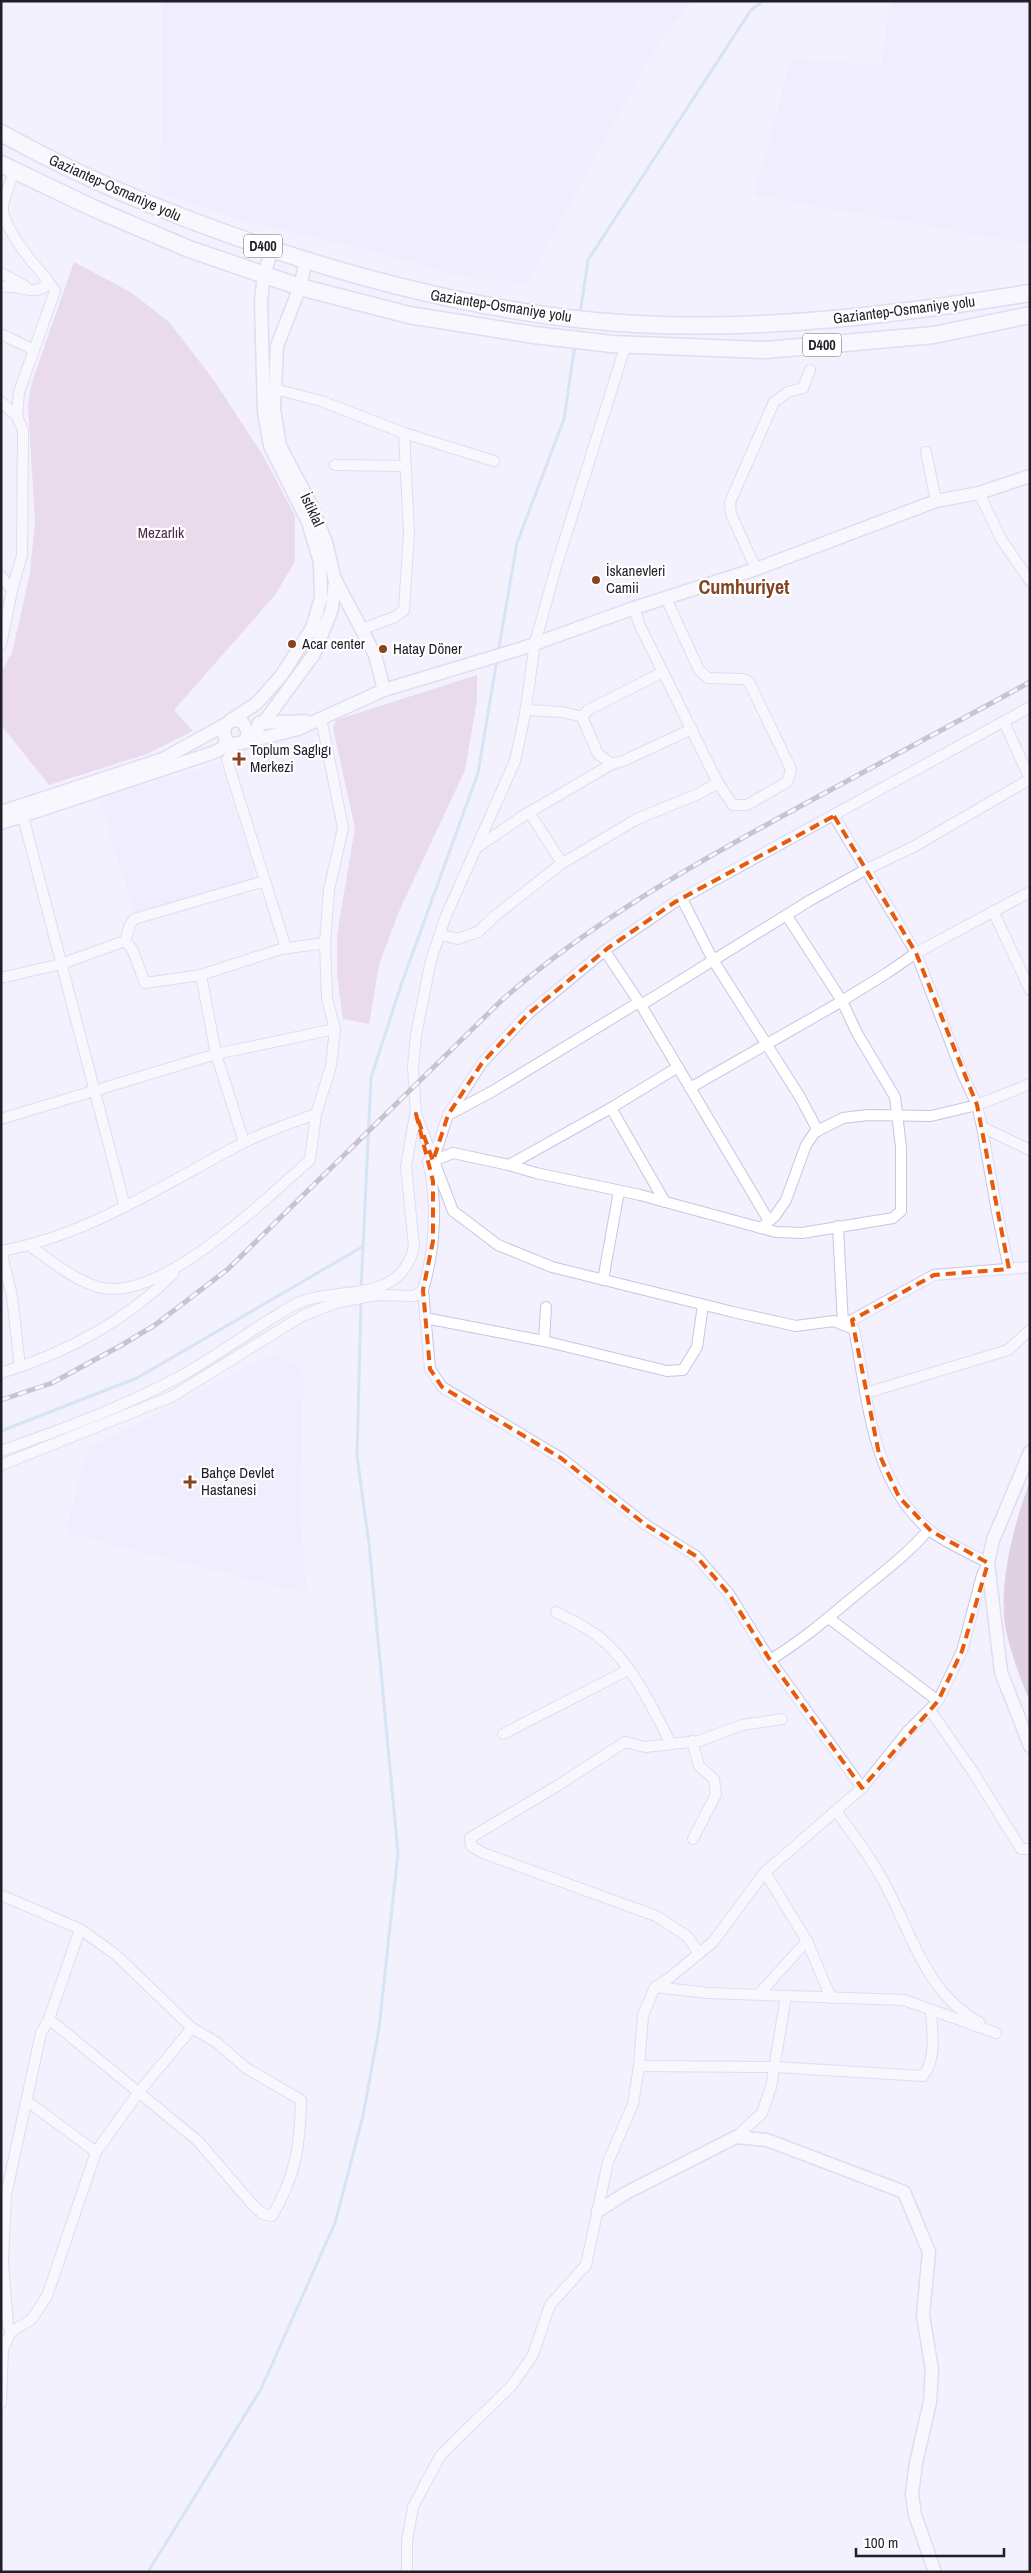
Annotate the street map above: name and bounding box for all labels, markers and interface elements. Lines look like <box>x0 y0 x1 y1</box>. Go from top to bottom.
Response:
street label: Gaziantep-Osmaniye yolu <box>46 149 185 226</box>
road number: D400 <box>244 235 282 258</box>
street label: Gaziantep-Osmaniye yolu <box>429 284 573 327</box>
street label: Gaziantep-Osmaniye yolu <box>832 290 976 329</box>
road number: D400 <box>803 334 841 356</box>
street label: İstiklal <box>296 490 329 530</box>
park label: Mezarlık <box>138 522 185 543</box>
place label: İskanevleri Camii <box>606 560 665 598</box>
district label: Cumhuriyet <box>698 573 790 600</box>
marker: İskanevleri Camii <box>590 574 602 586</box>
place label: Acar center <box>301 633 365 654</box>
marker: Acar center <box>286 638 298 650</box>
place label: Hatay Döner <box>393 638 462 659</box>
marker: Hatay Döner <box>377 643 389 655</box>
place label: Toplum Saglıgı Merkezi <box>250 739 331 777</box>
marker: Toplum Saglıgı Merkezi <box>232 752 246 766</box>
place label: Bahçe Devlet Hastanesi <box>201 1462 275 1500</box>
marker: Bahçe Devlet Hastanesi <box>183 1475 197 1489</box>
scale bar <box>856 2526 1004 2558</box>
text: 100 m <box>864 2532 898 2553</box>

